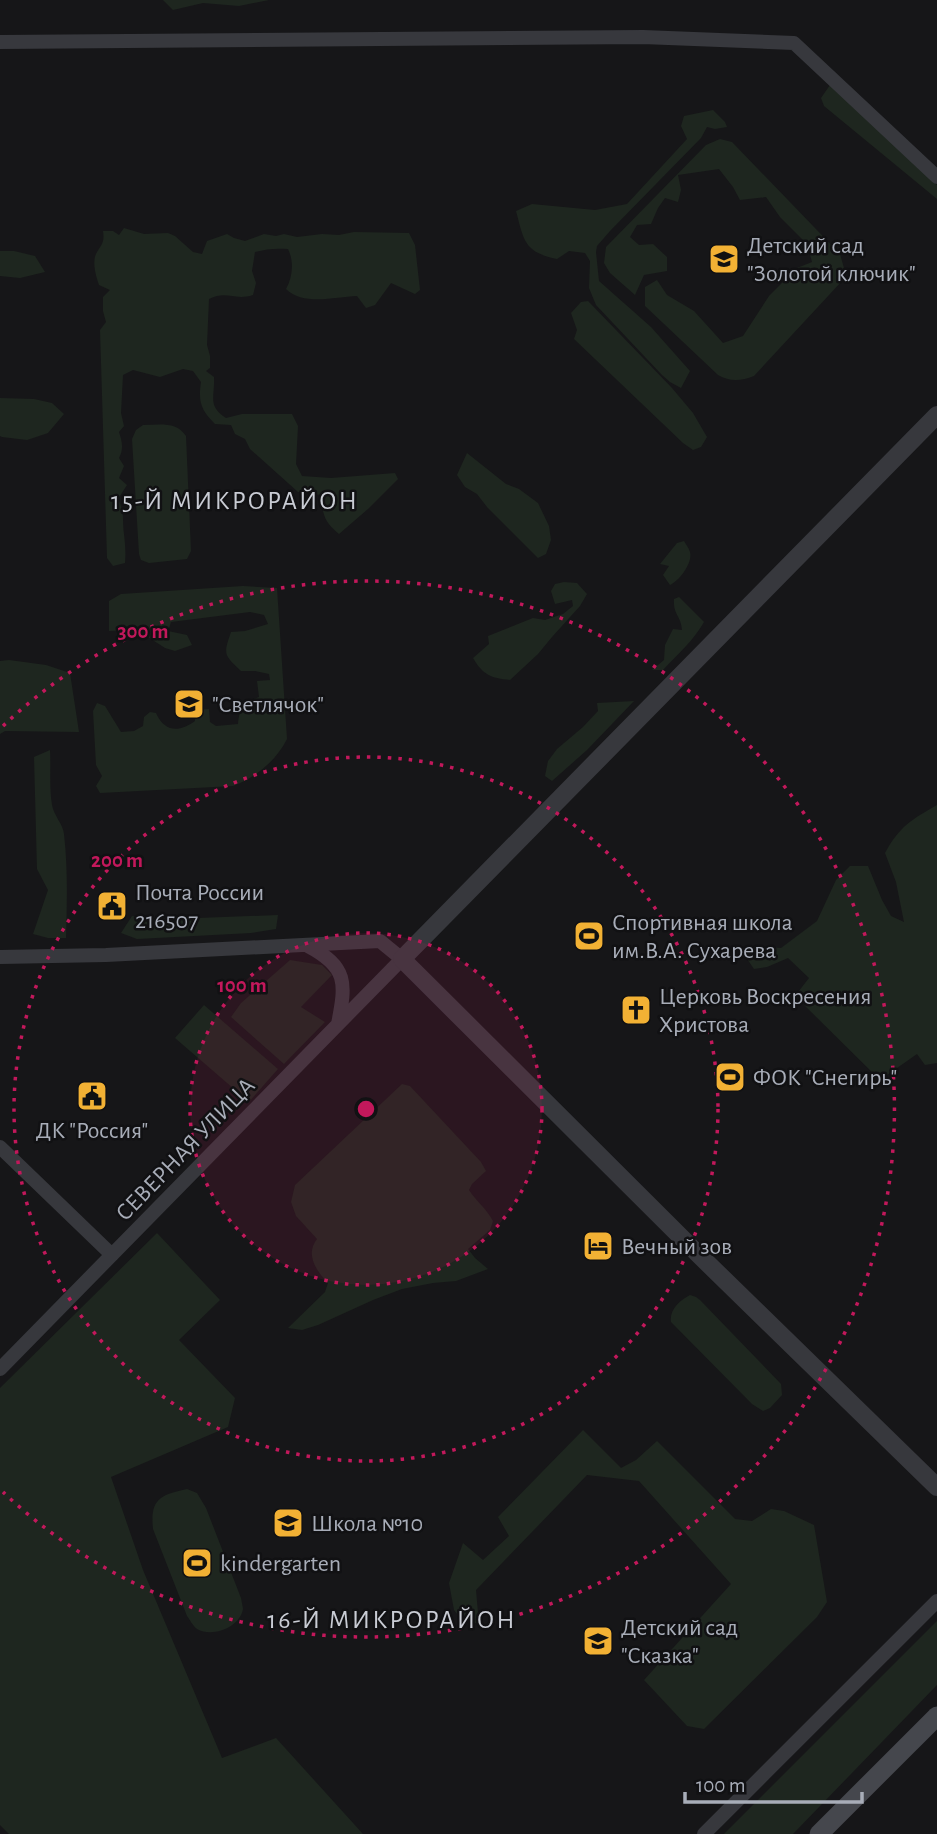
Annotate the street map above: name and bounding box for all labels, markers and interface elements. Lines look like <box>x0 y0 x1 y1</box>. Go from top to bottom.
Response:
place label: Детский сад "Золотой ключик" <box>747 234 916 286</box>
school or university icon: Детский сад "Золотой ключик" <box>707 242 741 276</box>
district label: 15-Й МИКРОРАЙОН <box>111 488 359 514</box>
text: 300 m <box>117 621 169 642</box>
school or university icon: "Светлячок" <box>172 687 206 721</box>
place label: "Светлячок" <box>212 693 324 717</box>
text: 200 m <box>91 850 143 871</box>
place label: Почта России 216507 <box>135 881 264 933</box>
public building icon: Почта России 216507 <box>95 889 129 923</box>
place label: Спортивная школа им.В.А. Сухарева <box>612 911 793 963</box>
sports icon: Спортивная школа им.В.А. Сухарева <box>572 919 606 953</box>
text: 100 m <box>217 975 267 996</box>
place label: Церковь Воскресения Христова <box>659 985 871 1037</box>
church icon: Церковь Воскресения Христова <box>619 993 653 1027</box>
sports icon: ФОК "Снегирь" <box>713 1060 747 1094</box>
place label: ФОК "Снегирь" <box>753 1066 897 1090</box>
street label: СЕВЕРНАЯ УЛИЦА <box>112 1074 260 1226</box>
public building icon: ДК "Россия" <box>75 1079 109 1113</box>
centre of rings <box>354 1097 378 1121</box>
place label: ДК "Россия" <box>36 1119 148 1143</box>
hotel icon: Вечный зов <box>581 1229 615 1263</box>
place label: Вечный зов <box>621 1235 732 1259</box>
school or university icon: Школа №10 <box>271 1506 305 1540</box>
place label: Школа №10 <box>311 1512 423 1536</box>
sports icon: kindergarten <box>180 1546 214 1580</box>
place label: kindergarten <box>220 1552 341 1576</box>
district label: 16-Й МИКРОРАЙОН <box>267 1607 517 1633</box>
place label: Детский сад "Сказка" <box>621 1616 738 1668</box>
school or university icon: Детский сад "Сказка" <box>581 1624 615 1658</box>
scale bar <box>685 1760 862 1804</box>
text: 100 m <box>696 1775 746 1796</box>

